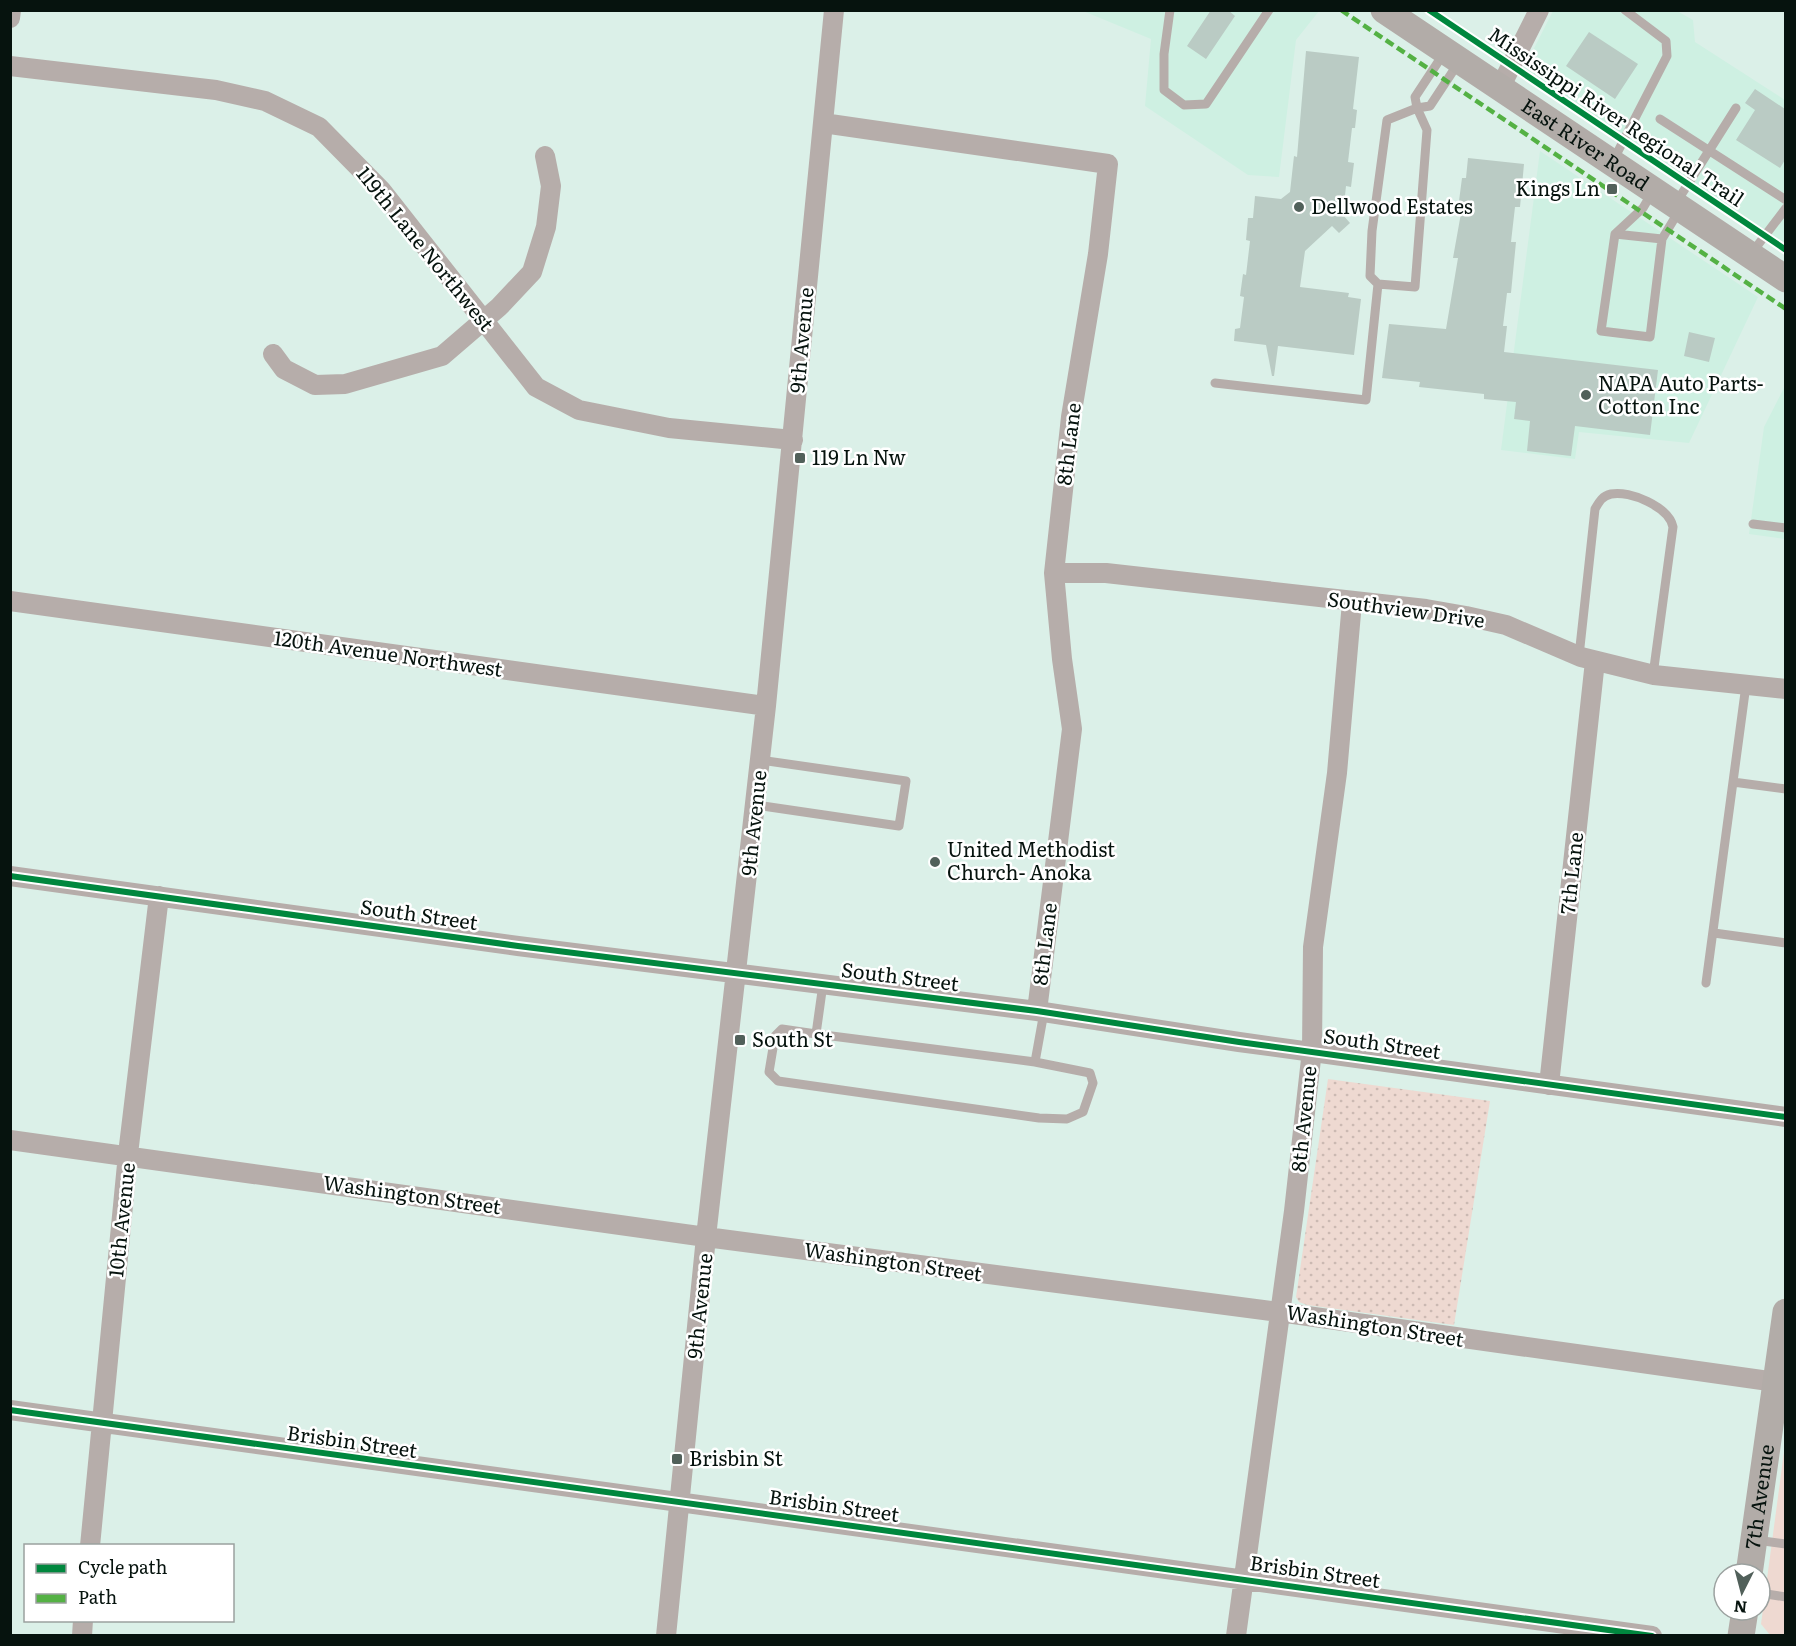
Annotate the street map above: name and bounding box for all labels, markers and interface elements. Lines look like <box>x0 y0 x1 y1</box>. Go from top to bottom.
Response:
street label: Mississippi River Regional Trail <box>1483 18 1751 213</box>
street label: East River Road <box>1516 89 1656 197</box>
street label: 119th Lane Northwest <box>351 159 502 336</box>
place label: Kings Ln <box>1515 172 1600 202</box>
marker: Kings Ln <box>1605 182 1619 196</box>
place label: Dellwood Estates <box>1311 190 1473 220</box>
marker: Dellwood Estates <box>1292 200 1306 214</box>
street label: 9th Avenue <box>780 286 820 394</box>
place label: NAPA Auto Parts- Cotton Inc <box>1598 367 1764 420</box>
marker: NAPA Auto Parts- Cotton Inc <box>1579 388 1593 402</box>
street label: 8th Lane <box>1047 401 1087 487</box>
place label: 119 Ln Nw <box>812 441 906 471</box>
marker: 119 Ln Nw <box>793 451 807 465</box>
street label: Southview Drive <box>1326 582 1487 634</box>
street label: 120th Avenue Northwest <box>272 621 505 683</box>
street label: 9th Avenue <box>732 769 772 877</box>
street label: 7th Lane <box>1551 830 1589 915</box>
place label: United Methodist Church- Anoka <box>947 833 1115 886</box>
marker: United Methodist Church- Anoka <box>928 855 942 869</box>
street label: South Street <box>359 890 480 936</box>
street label: 8th Lane <box>1023 901 1063 987</box>
street label: South Street <box>840 953 961 997</box>
street label: South Street <box>1322 1019 1443 1065</box>
place label: South St <box>752 1023 833 1053</box>
marker: South St <box>733 1033 747 1047</box>
street label: 8th Avenue <box>1282 1064 1322 1173</box>
street label: 10th Avenue <box>99 1161 141 1279</box>
street label: Washington Street <box>321 1166 503 1220</box>
street label: Washington Street <box>802 1233 984 1287</box>
street label: 9th Avenue <box>678 1252 718 1360</box>
street label: Washington Street <box>1284 1295 1466 1353</box>
street label: Brisbin Street <box>285 1416 419 1464</box>
place label: Brisbin St <box>689 1442 783 1472</box>
street label: 7th Avenue <box>1736 1442 1780 1551</box>
marker: Brisbin St <box>670 1452 684 1466</box>
street label: Brisbin Street <box>767 1480 901 1528</box>
legend <box>24 1544 234 1622</box>
street label: Brisbin Street <box>1248 1546 1382 1594</box>
text: Cycle path <box>78 1553 167 1580</box>
north arrow <box>1712 1562 1772 1622</box>
text: Path <box>78 1583 117 1610</box>
text: N <box>1732 1595 1748 1621</box>

